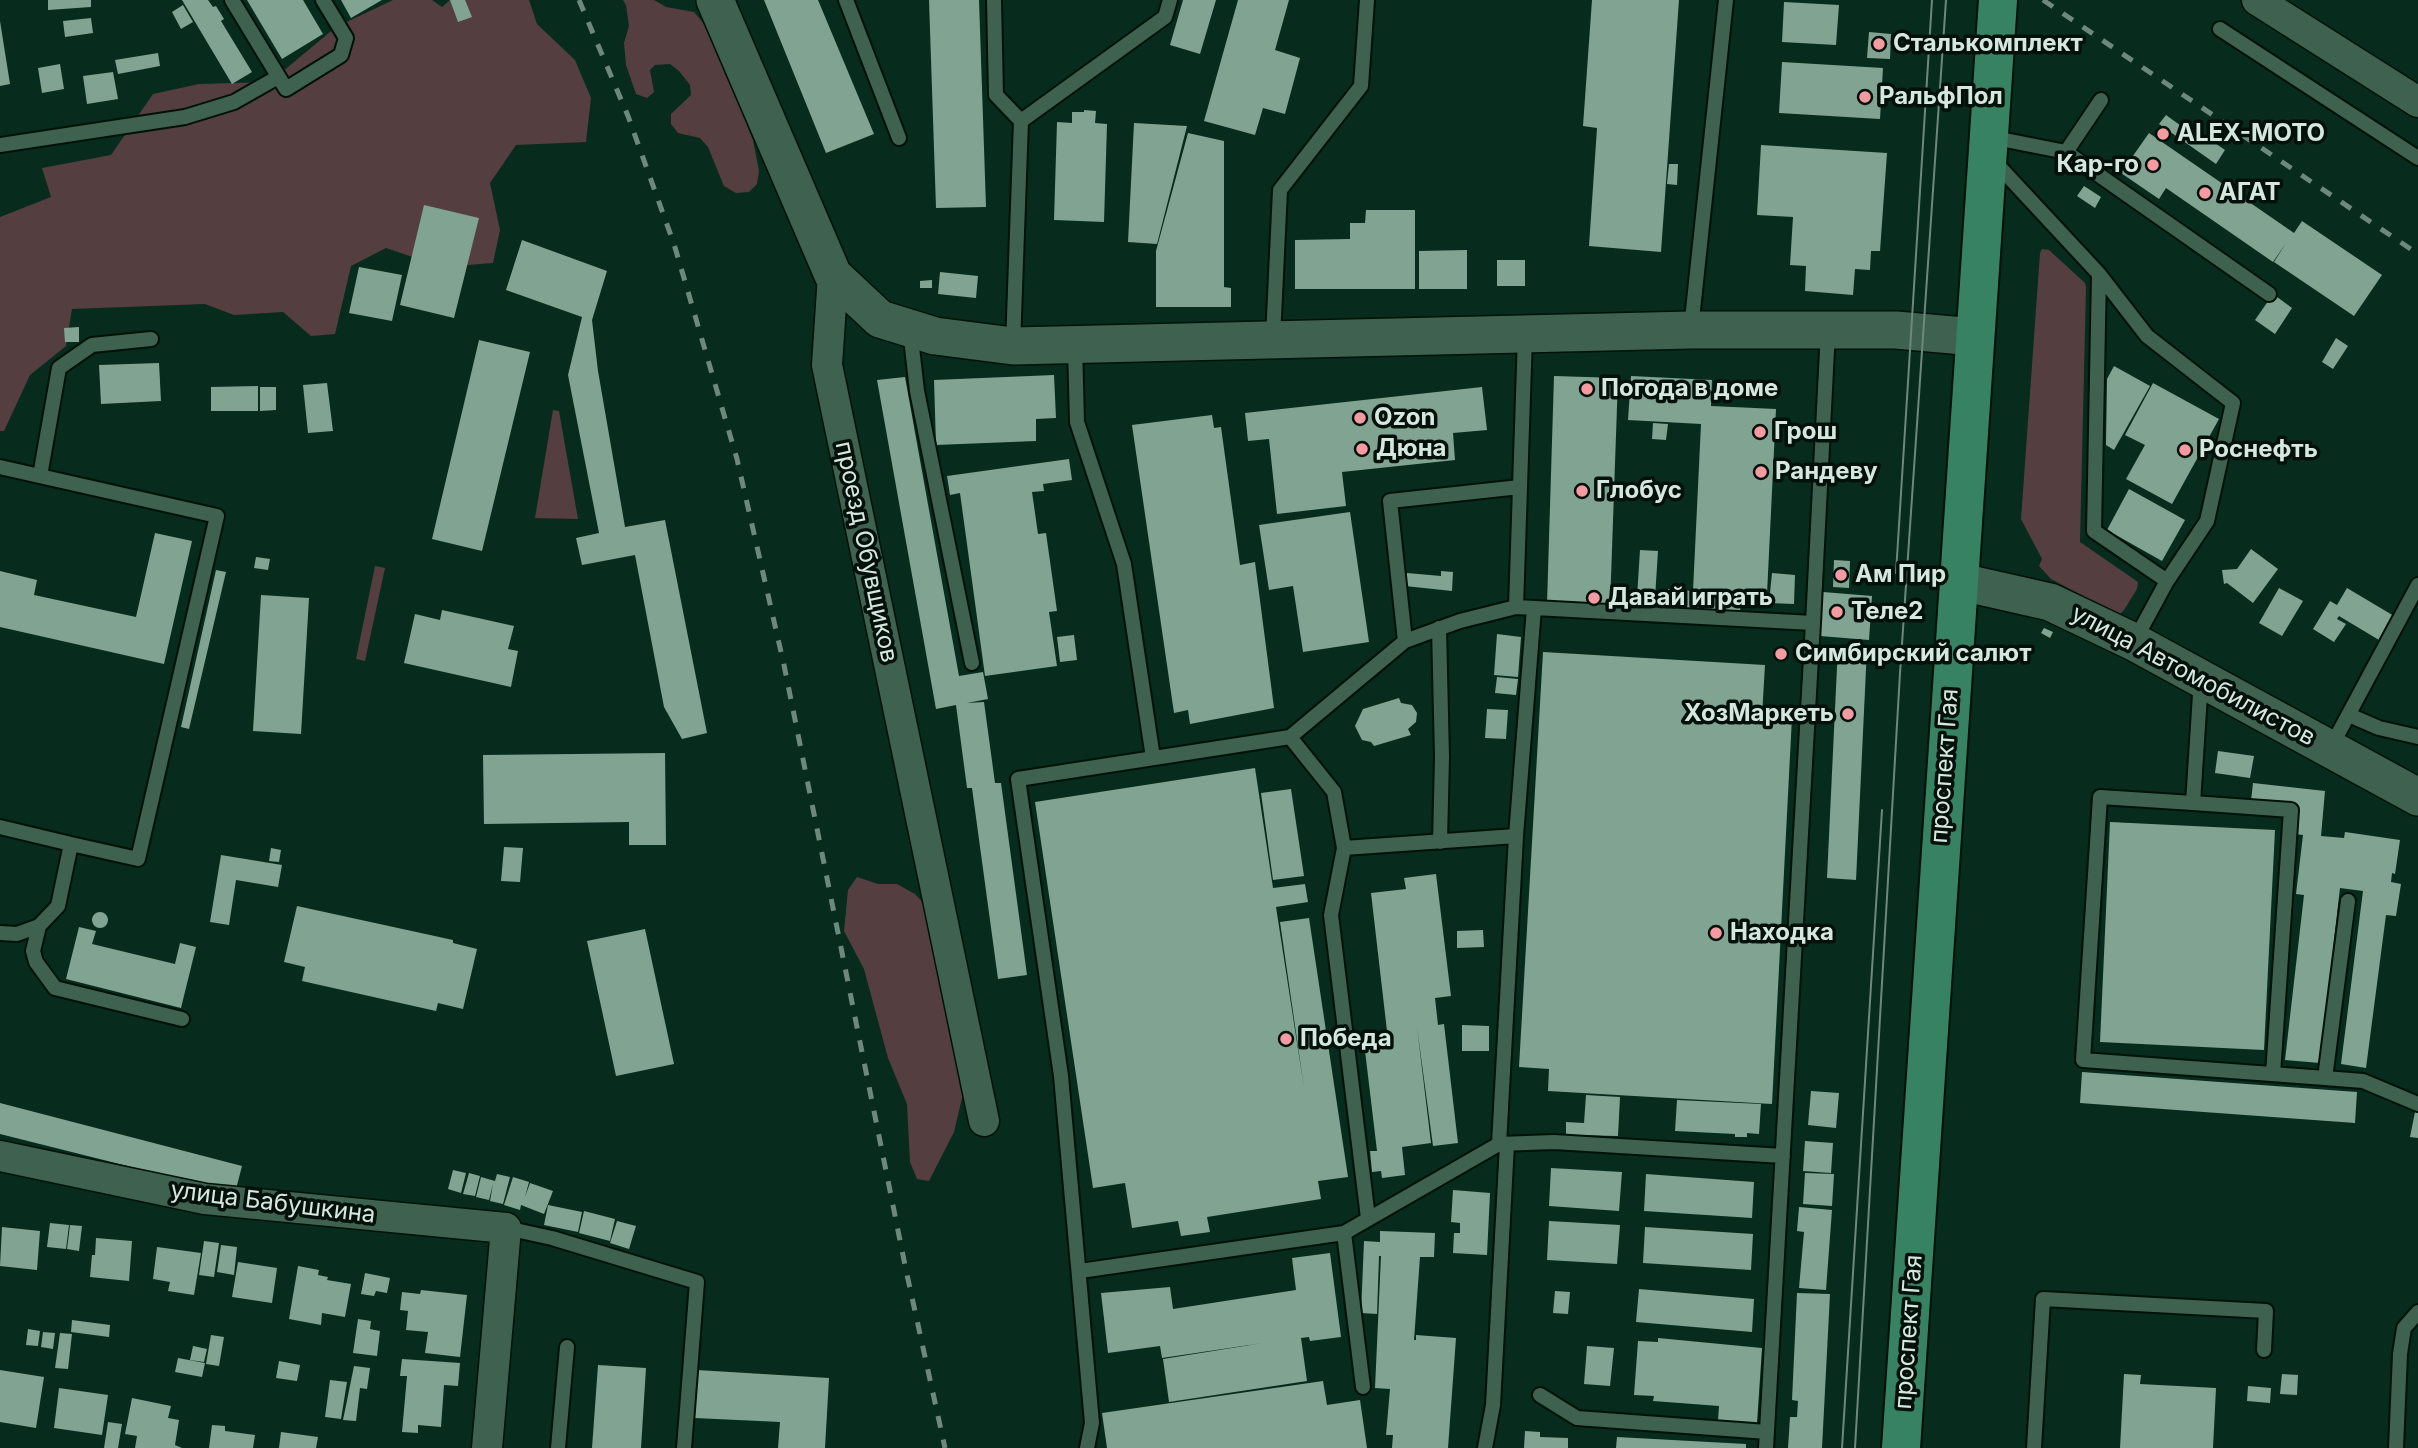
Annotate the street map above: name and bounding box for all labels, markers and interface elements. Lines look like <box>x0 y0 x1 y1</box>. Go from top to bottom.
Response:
place label: Сталькомплект <box>1893 30 2083 58</box>
marker: Сталькомплект <box>1871 36 1887 52</box>
place label: РальфПол <box>1879 83 2003 111</box>
marker: РальфПол <box>1857 89 1873 105</box>
place label: ALEX-MOTO <box>2177 120 2325 148</box>
marker: ALEX-MOTO <box>2155 126 2171 142</box>
place label: Кар-го <box>2056 151 2139 179</box>
marker: Кар-го <box>2145 157 2161 173</box>
place label: АГАТ <box>2219 179 2281 207</box>
marker: АГАТ <box>2197 185 2213 201</box>
place label: Погода в доме <box>1601 375 1778 403</box>
marker: Погода в доме <box>1579 381 1595 397</box>
place label: Ozon <box>1374 404 1435 432</box>
marker: Ozon <box>1352 410 1368 426</box>
place label: Грош <box>1774 418 1837 446</box>
marker: Грош <box>1752 424 1768 440</box>
place label: Дюна <box>1376 435 1447 463</box>
place label: Роснефть <box>2199 436 2318 464</box>
street label: проезд Обувщиков <box>829 439 903 665</box>
marker: Дюна <box>1354 441 1370 457</box>
marker: Роснефть <box>2177 442 2193 458</box>
place label: Рандеву <box>1775 458 1878 486</box>
marker: Рандеву <box>1753 464 1769 480</box>
place label: Глобус <box>1596 477 1682 505</box>
marker: Глобус <box>1574 483 1590 499</box>
place label: Ам Пир <box>1855 561 1946 589</box>
marker: Ам Пир <box>1833 567 1849 583</box>
place label: Давай играть <box>1608 584 1773 612</box>
marker: Давай играть <box>1586 590 1602 606</box>
place label: Теле2 <box>1851 598 1923 626</box>
street label: улица Автомобилистов <box>2066 599 2320 753</box>
marker: Теле2 <box>1829 604 1845 620</box>
place label: Симбирский салют <box>1795 640 2031 668</box>
marker: Симбирский салют <box>1773 646 1789 662</box>
street label: проспект Гая <box>1925 688 1965 844</box>
place label: ХозМаркеть <box>1684 700 1834 728</box>
marker: ХозМаркеть <box>1840 706 1856 722</box>
place label: Находка <box>1730 919 1834 947</box>
marker: Находка <box>1708 925 1724 941</box>
place label: Победа <box>1300 1025 1392 1053</box>
marker: Победа <box>1278 1031 1294 1047</box>
street label: улица Бабушкина <box>169 1176 377 1230</box>
street label: проспект Гая <box>1889 1254 1929 1410</box>

